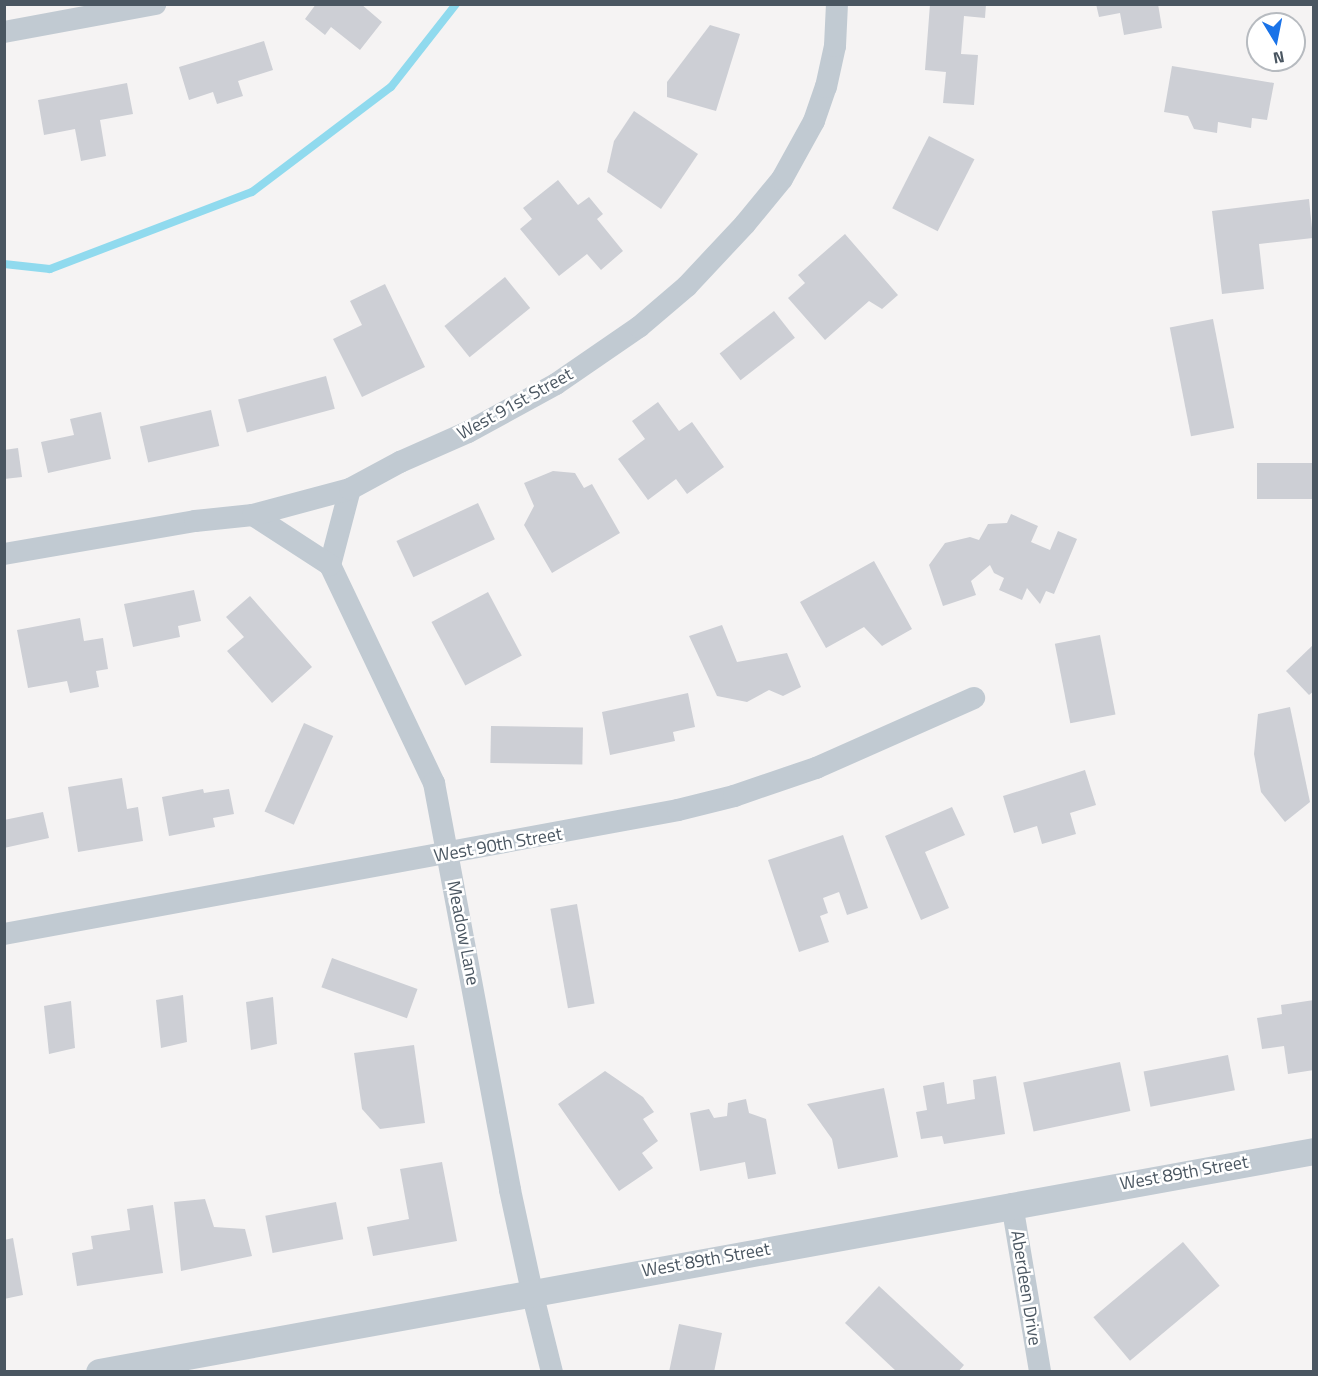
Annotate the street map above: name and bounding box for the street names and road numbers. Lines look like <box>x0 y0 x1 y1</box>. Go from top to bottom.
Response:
street label: West 91st Street <box>454 363 576 445</box>
street label: West 90th Street <box>432 823 564 867</box>
street label: Meadow Lane <box>442 879 484 987</box>
street label: West 89th Street <box>1118 1151 1250 1195</box>
street label: Aberdeen Drive <box>1006 1229 1046 1347</box>
street label: West 89th Street <box>640 1238 772 1282</box>

